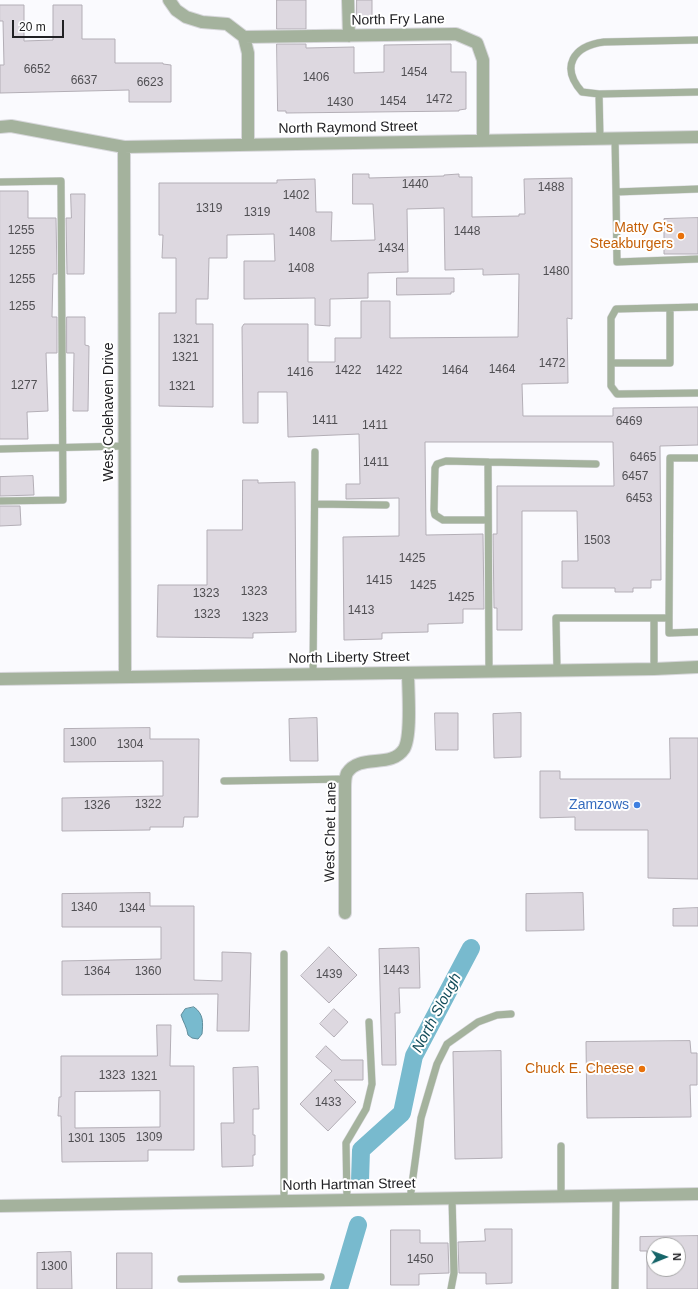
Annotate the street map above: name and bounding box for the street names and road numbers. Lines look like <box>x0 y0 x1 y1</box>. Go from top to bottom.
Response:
street label: North Fry Lane <box>351 11 445 29</box>
street label: North Raymond Street <box>278 118 418 138</box>
street label: West Colehaven Drive <box>101 342 117 482</box>
street label: North Liberty Street <box>288 649 410 667</box>
street label: West Chet Lane <box>322 782 340 882</box>
street label: North Hartman Street <box>282 1175 416 1195</box>

